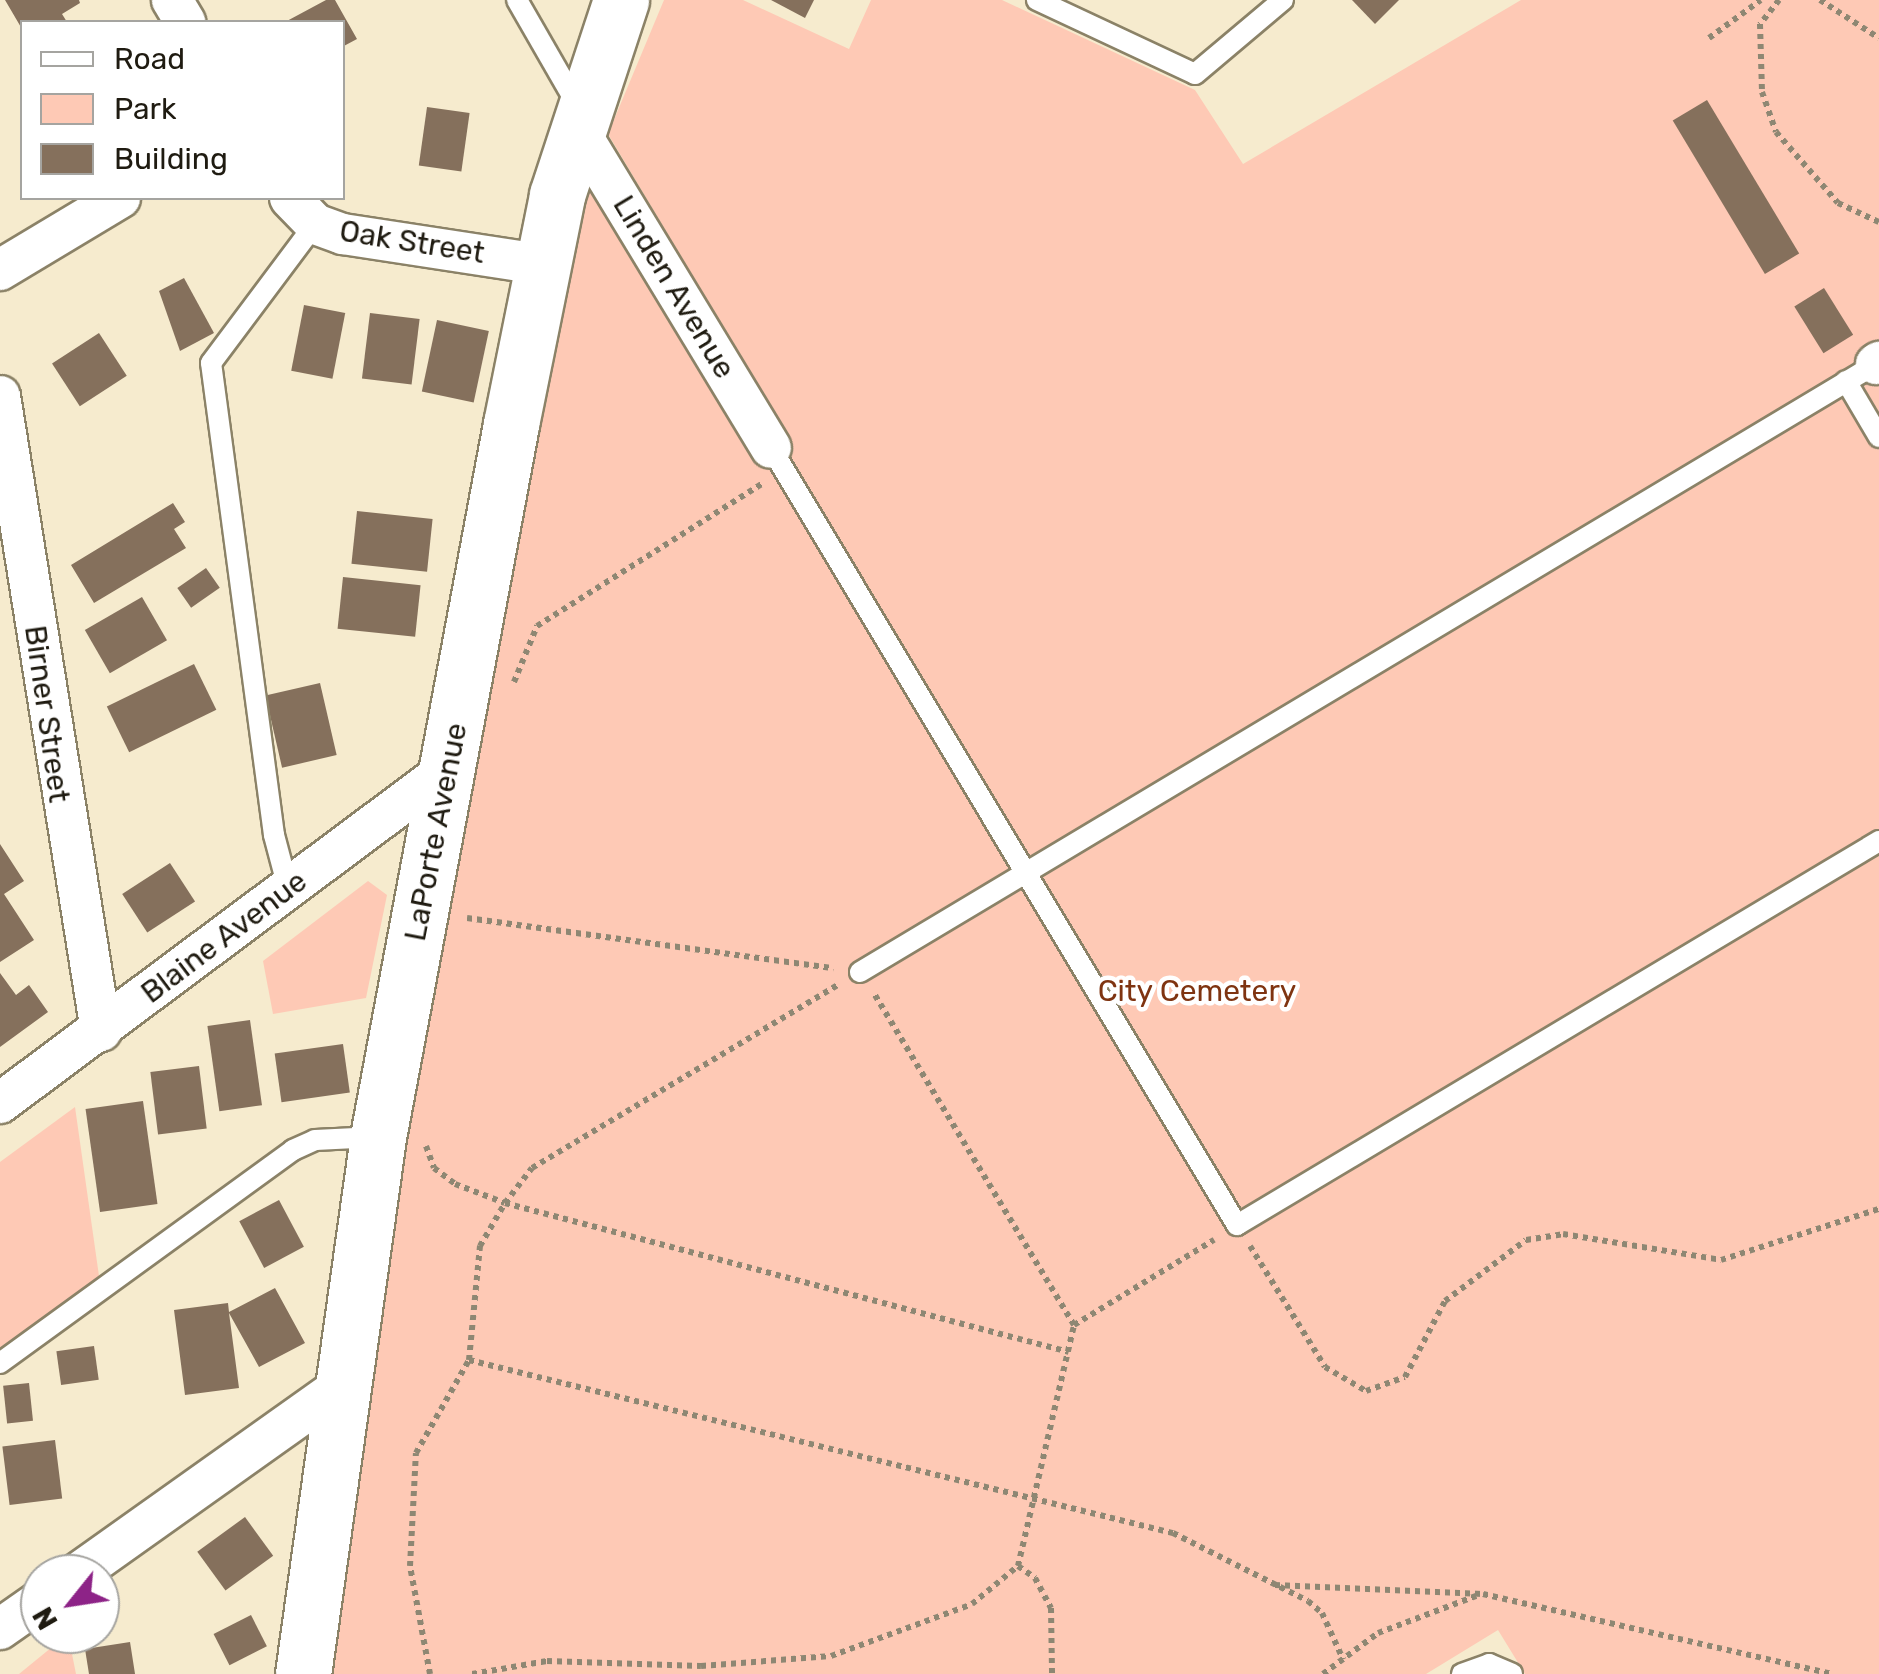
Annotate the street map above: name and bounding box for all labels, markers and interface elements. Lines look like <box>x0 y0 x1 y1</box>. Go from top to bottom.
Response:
legend <box>20 20 345 200</box>
text: Road <box>114 41 185 77</box>
text: Park <box>114 91 176 127</box>
text: Building <box>114 141 228 177</box>
street label: Linden Avenue <box>605 189 743 385</box>
street label: Oak Street <box>337 213 487 271</box>
street label: Birner Street <box>17 623 77 805</box>
street label: LaPorte Avenue <box>397 720 475 944</box>
street label: Blaine Avenue <box>134 863 314 1011</box>
park label: City Cemetery <box>1097 973 1297 1009</box>
north arrow <box>20 1554 120 1654</box>
text: N <box>26 1601 65 1635</box>

